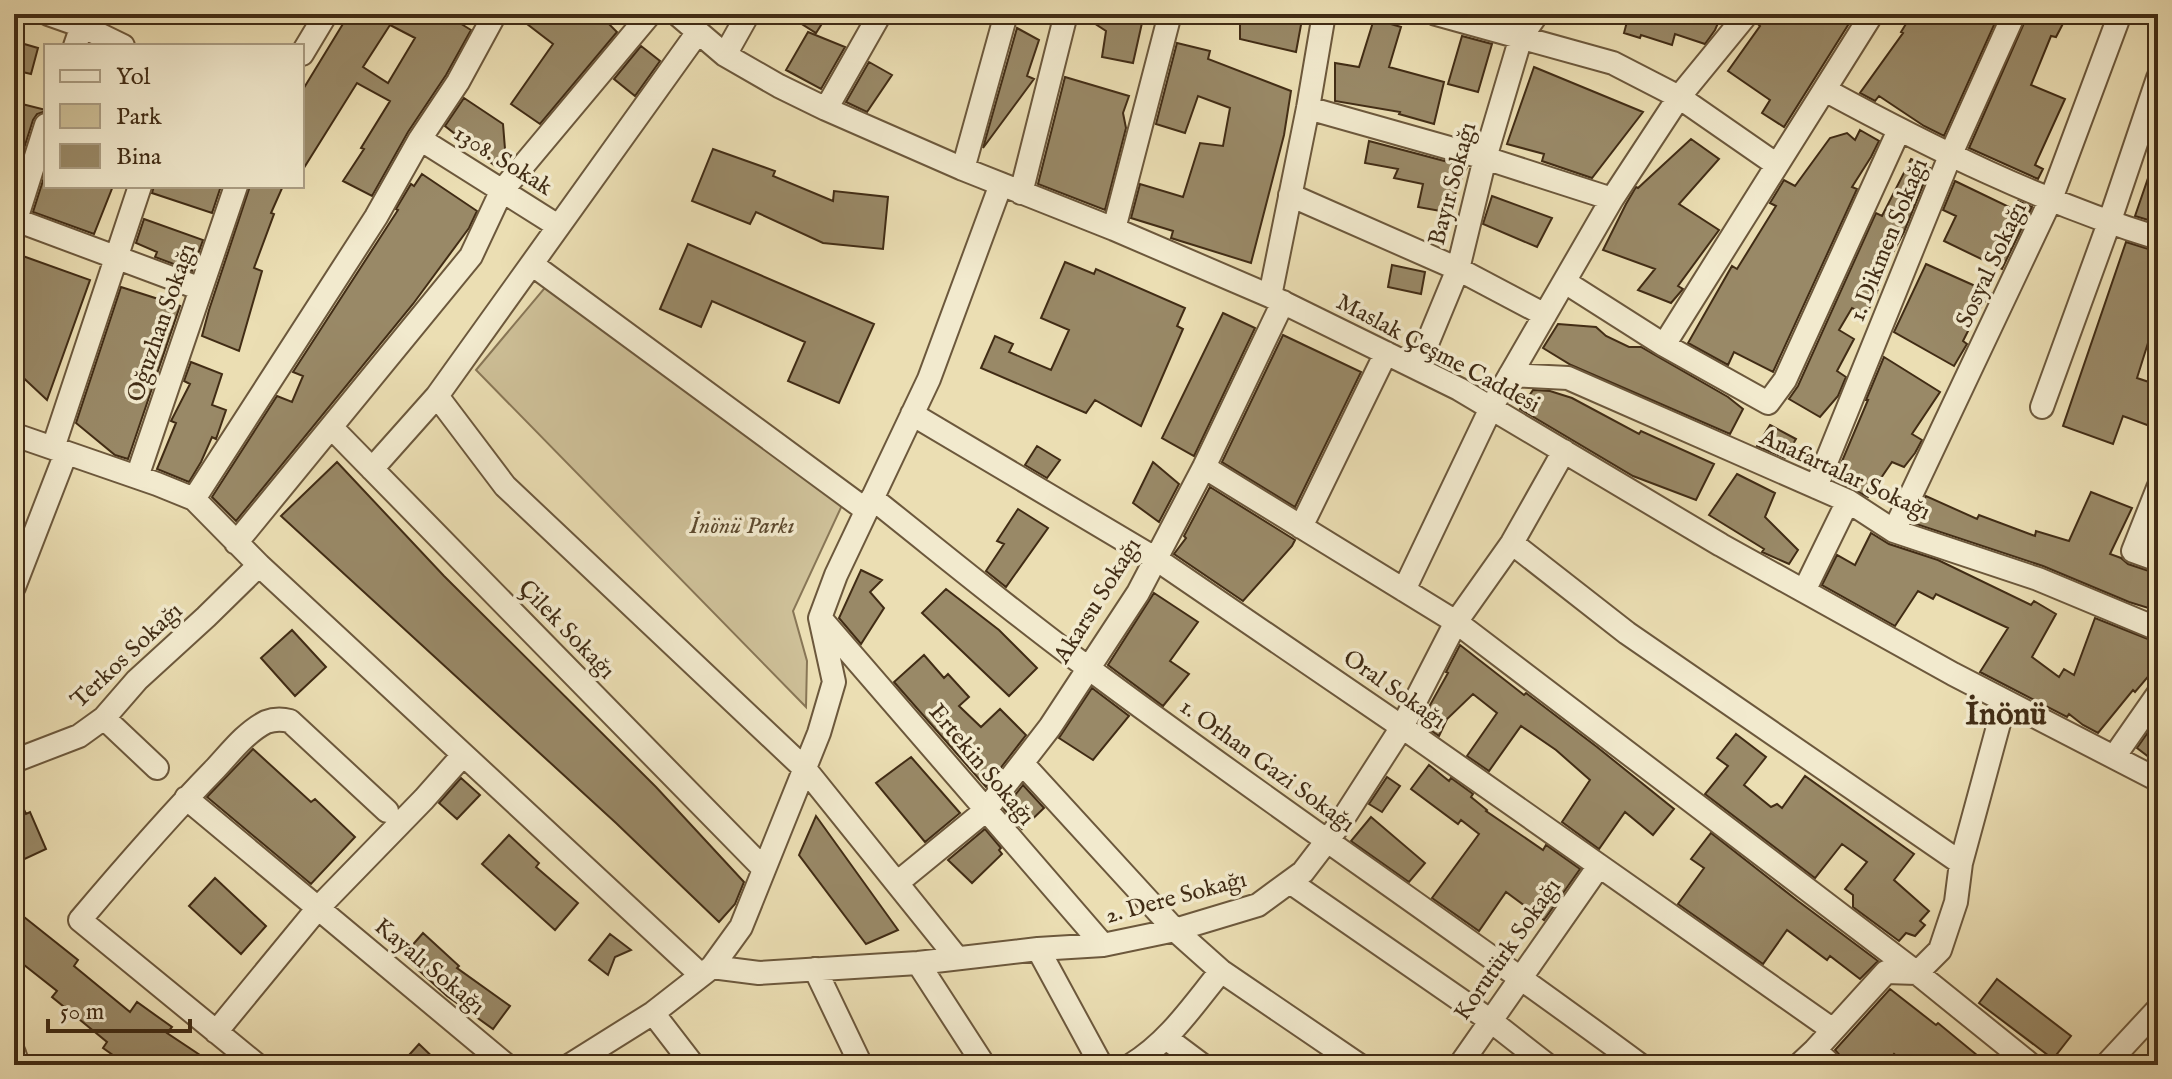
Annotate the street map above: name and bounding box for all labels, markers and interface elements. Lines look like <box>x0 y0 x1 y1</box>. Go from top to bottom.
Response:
legend <box>44 44 304 188</box>
text: Yol <box>116 62 151 93</box>
text: Park <box>116 102 162 133</box>
street label: 1308. Sokak <box>448 119 558 204</box>
street label: Bayır Sokağı <box>1422 119 1484 249</box>
text: Bina <box>116 142 162 173</box>
street label: 1. Dikmen Sokağı <box>1842 154 1936 326</box>
street label: Sosyal Sokağı <box>1949 197 2035 333</box>
street label: Oğuzhan Sokağı <box>120 240 204 406</box>
street label: Maslak Çeşme Caddesi <box>1331 287 1545 421</box>
street label: Anafartalar Sokağı <box>1754 422 1935 528</box>
park label: İnönü Parkı <box>688 511 795 542</box>
street label: Akarsu Sokağı <box>1047 533 1149 670</box>
street label: Çilek Sokağı <box>511 574 621 686</box>
street label: Terkos Sokağı <box>64 596 190 716</box>
street label: Oral Sokağı <box>1336 643 1452 737</box>
street label: 1. Orhan Gazi Sokağı <box>1173 692 1361 840</box>
district label: İnönü <box>1965 694 2047 736</box>
street label: Ertekin Sokağı <box>921 698 1041 832</box>
street label: 2. Dere Sokağı <box>1102 864 1250 932</box>
street label: Korutürk Sokağı <box>1448 873 1568 1027</box>
street label: Kayalı Sokağı <box>367 912 491 1022</box>
scale bar <box>48 983 190 1033</box>
text: 50 m <box>60 997 104 1028</box>

